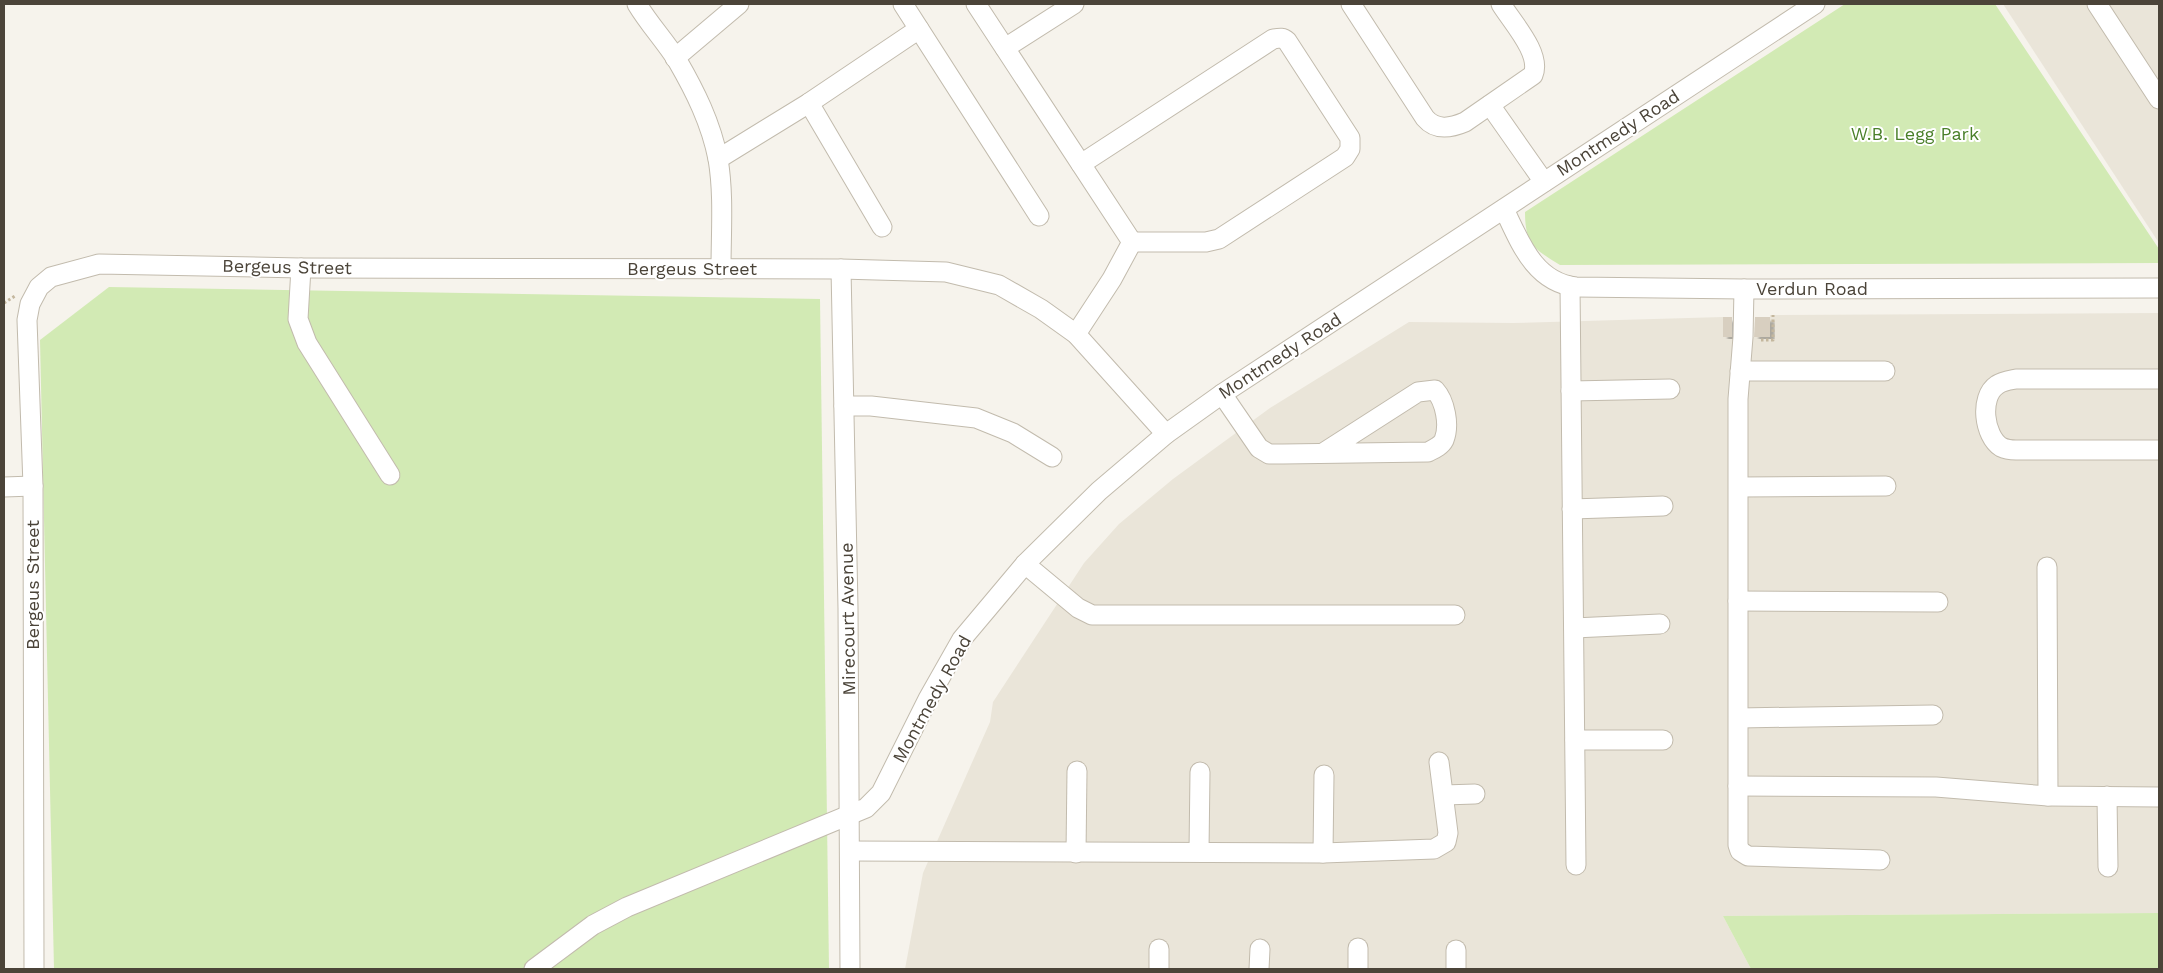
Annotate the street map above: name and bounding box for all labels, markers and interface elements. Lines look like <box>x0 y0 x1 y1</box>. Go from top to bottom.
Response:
street label: Montmedy Road <box>1552 85 1683 180</box>
park label: W.B. Legg Park <box>1851 123 1979 144</box>
street label: Bergeus Street <box>222 255 353 278</box>
street label: Bergeus Street <box>627 258 757 279</box>
street label: Verdun Road <box>1756 278 1868 299</box>
street label: Montmedy Road <box>1214 308 1345 403</box>
street label: Bergeus Street <box>22 520 43 650</box>
street label: Mirecourt Avenue <box>836 542 859 696</box>
street label: Montmedy Road <box>888 631 975 766</box>

